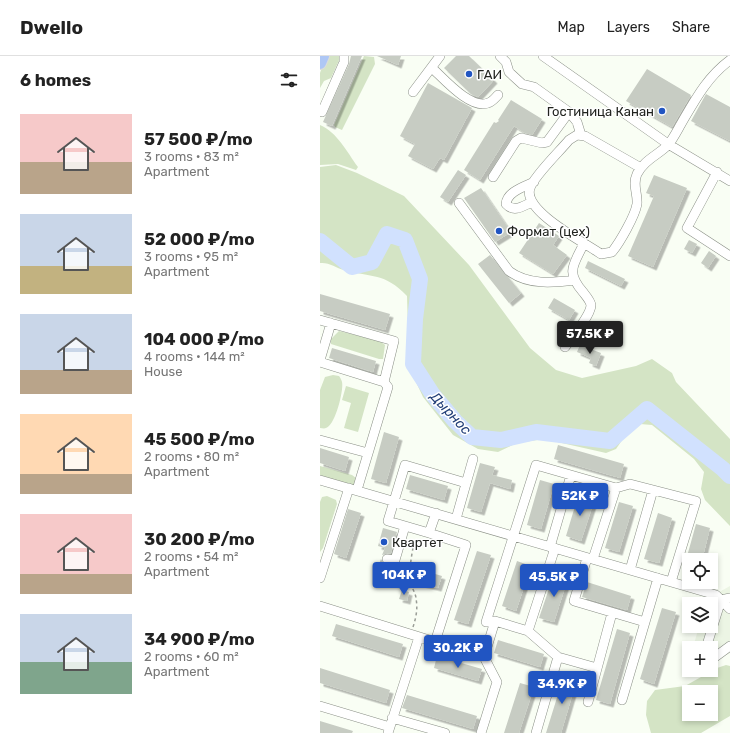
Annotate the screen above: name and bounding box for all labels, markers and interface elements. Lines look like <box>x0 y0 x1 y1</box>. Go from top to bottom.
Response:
text: Dwello <box>20 16 83 39</box>
text: Map <box>558 19 585 36</box>
text: Layers <box>607 19 650 36</box>
text: Share <box>672 19 710 36</box>
place label: ГАИ <box>477 67 502 82</box>
icon: filters <box>278 69 300 91</box>
marker: ГАИ <box>464 69 474 79</box>
text: 6 homes <box>20 70 91 90</box>
place label: Гостиница Канан <box>547 104 654 119</box>
marker: Гостиница Канан <box>657 106 667 116</box>
text: 57 500 ₽/mo <box>144 129 253 149</box>
icon: home <box>52 130 100 178</box>
text: 3 rooms · 83 m² <box>144 149 239 164</box>
text: Apartment <box>144 164 209 179</box>
place label: Формат (цех) <box>507 224 590 239</box>
marker: Формат (цех) <box>494 226 504 236</box>
text: 52 000 ₽/mo <box>144 229 255 249</box>
icon: home <box>52 230 100 278</box>
text: 3 rooms · 95 m² <box>144 249 238 264</box>
text: Apartment <box>144 264 209 279</box>
pin: 57.5K ₽ <box>553 321 627 355</box>
text: 57.5K ₽ <box>566 326 614 341</box>
text: 104 000 ₽/mo <box>144 329 264 349</box>
icon: home <box>52 330 100 378</box>
text: 4 rooms · 144 m² <box>144 349 245 364</box>
text: House <box>144 364 182 379</box>
water label: Дырнос <box>426 388 475 439</box>
text: 45 500 ₽/mo <box>144 429 255 449</box>
icon: home <box>52 430 100 478</box>
text: 2 rooms · 80 m² <box>144 449 239 464</box>
text: Apartment <box>144 464 209 479</box>
pin: 52K ₽ <box>552 483 608 517</box>
text: 52K ₽ <box>561 488 599 503</box>
text: 30 200 ₽/mo <box>144 529 255 549</box>
icon: home <box>52 530 100 578</box>
place label: Квартет <box>392 535 443 550</box>
marker: Квартет <box>379 537 389 547</box>
text: 2 rooms · 54 m² <box>144 549 238 564</box>
map controls <box>682 553 718 721</box>
button: locate <box>682 553 718 589</box>
pin: 104K ₽ <box>371 562 437 596</box>
text: Apartment <box>144 564 209 579</box>
pin: 45.5K ₽ <box>517 564 591 598</box>
text: 104K ₽ <box>382 567 426 582</box>
text: 45.5K ₽ <box>529 569 579 584</box>
button: layers <box>682 597 718 633</box>
text: 34 900 ₽/mo <box>144 629 255 649</box>
icon: home <box>52 630 100 678</box>
pin: 30.2K ₽ <box>421 635 495 669</box>
text: 30.2K ₽ <box>433 640 483 655</box>
button: + <box>682 641 718 677</box>
text: 2 rooms · 60 m² <box>144 649 239 664</box>
text: Apartment <box>144 664 209 679</box>
pin: 34.9K ₽ <box>525 671 599 705</box>
text: 34.9K ₽ <box>537 676 587 691</box>
button: − <box>682 685 718 721</box>

